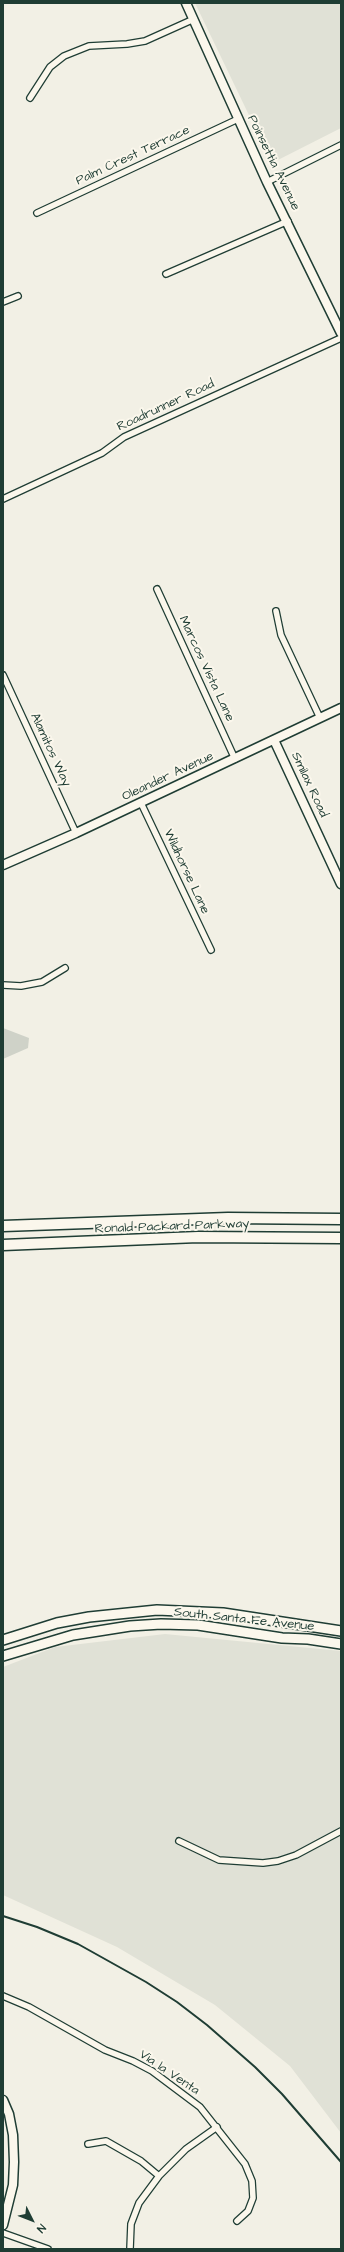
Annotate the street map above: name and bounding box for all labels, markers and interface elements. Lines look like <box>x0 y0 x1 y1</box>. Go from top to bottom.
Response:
street label: Poinsettia Avenue <box>243 113 303 213</box>
street label: Palm Crest Terrace <box>74 123 192 189</box>
street label: Roadrunner Road <box>115 377 217 435</box>
street label: Marcos Vista Lane <box>175 614 237 724</box>
street label: Alamitos Way <box>26 711 74 789</box>
street label: Oleander Avenue <box>120 749 216 805</box>
street label: Smilax Road <box>287 750 331 820</box>
street label: Wildhorse Lane <box>160 827 212 917</box>
street label: Ronald Packard Parkway <box>94 1217 250 1237</box>
street label: South Santa Fe Avenue <box>173 1605 315 1635</box>
street label: Via la Venta <box>136 2047 202 2099</box>
north arrow <box>12 2200 52 2240</box>
text: N <box>33 2221 49 2236</box>

